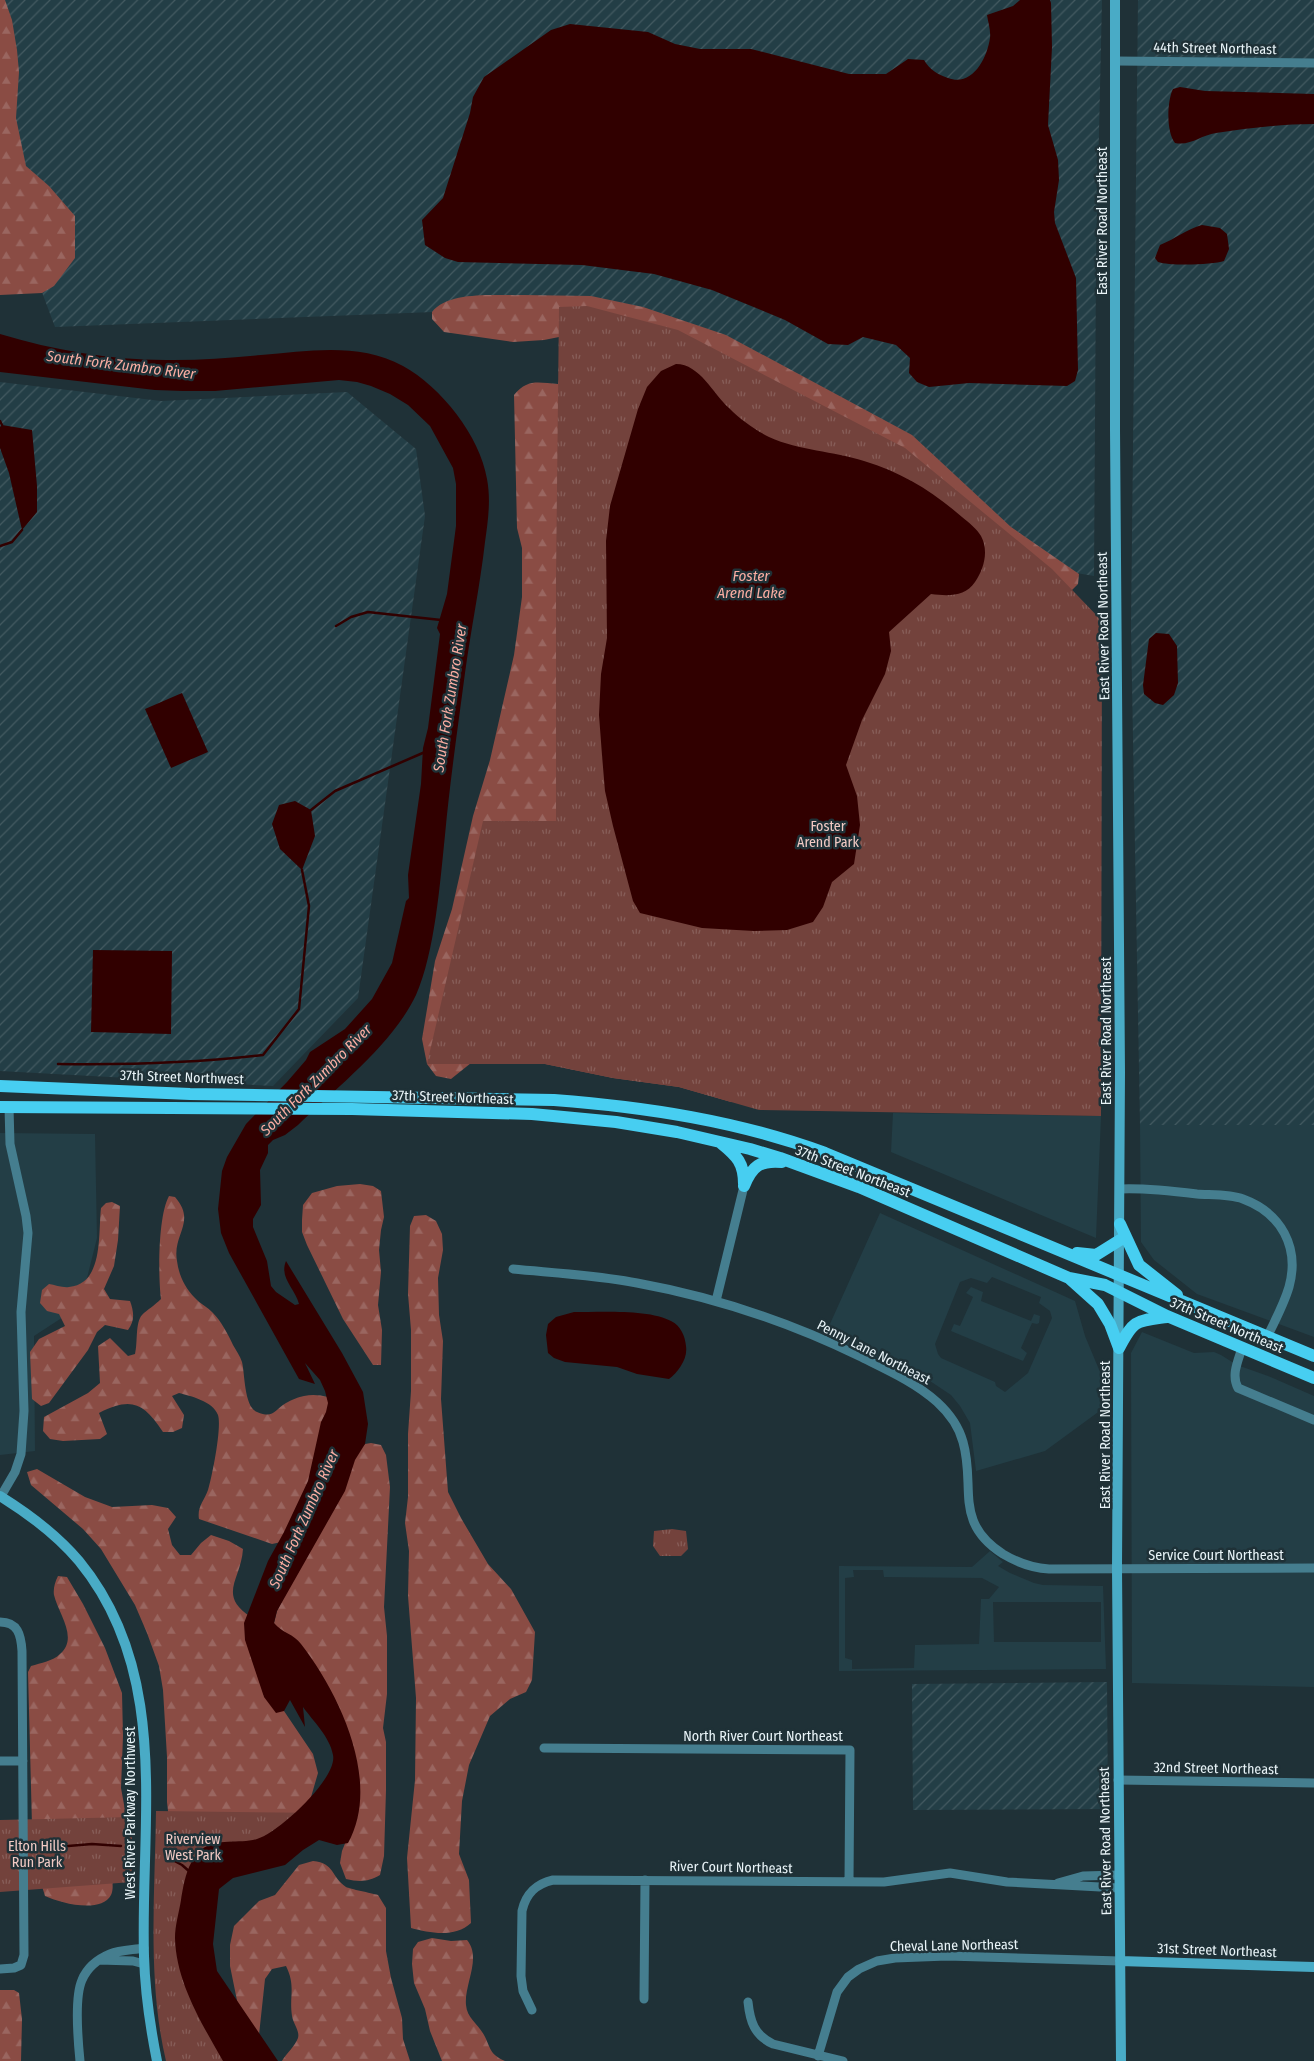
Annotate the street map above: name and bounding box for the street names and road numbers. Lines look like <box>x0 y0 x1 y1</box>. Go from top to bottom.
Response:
street label: 44th Street Northeast <box>1153 39 1277 58</box>
street label: East River Road Northeast <box>1094 146 1111 295</box>
street label: East River Road Northeast <box>1094 551 1113 700</box>
street label: East River Road Northeast <box>1098 956 1115 1105</box>
street label: 37th Street Northwest <box>120 1067 245 1088</box>
street label: 37th Street Northeast <box>392 1087 514 1108</box>
street label: 37th Street Northeast <box>793 1142 913 1201</box>
street label: 37th Street Northeast <box>1167 1294 1287 1357</box>
street label: Penny Lane Northeast <box>814 1316 934 1389</box>
street label: East River Road Northeast <box>1097 1360 1114 1509</box>
street label: Service Court Northeast <box>1148 1547 1284 1564</box>
street label: West River Parkway Northwest <box>122 1726 139 1899</box>
street label: North River Court Northeast <box>683 1728 843 1745</box>
street label: 32nd Street Northeast <box>1153 1759 1279 1778</box>
street label: East River Road Northeast <box>1096 1766 1115 1915</box>
street label: River Court Northeast <box>669 1858 793 1877</box>
street label: Cheval Lane Northeast <box>890 1936 1019 1955</box>
street label: 31st Street Northeast <box>1157 1940 1278 1961</box>

